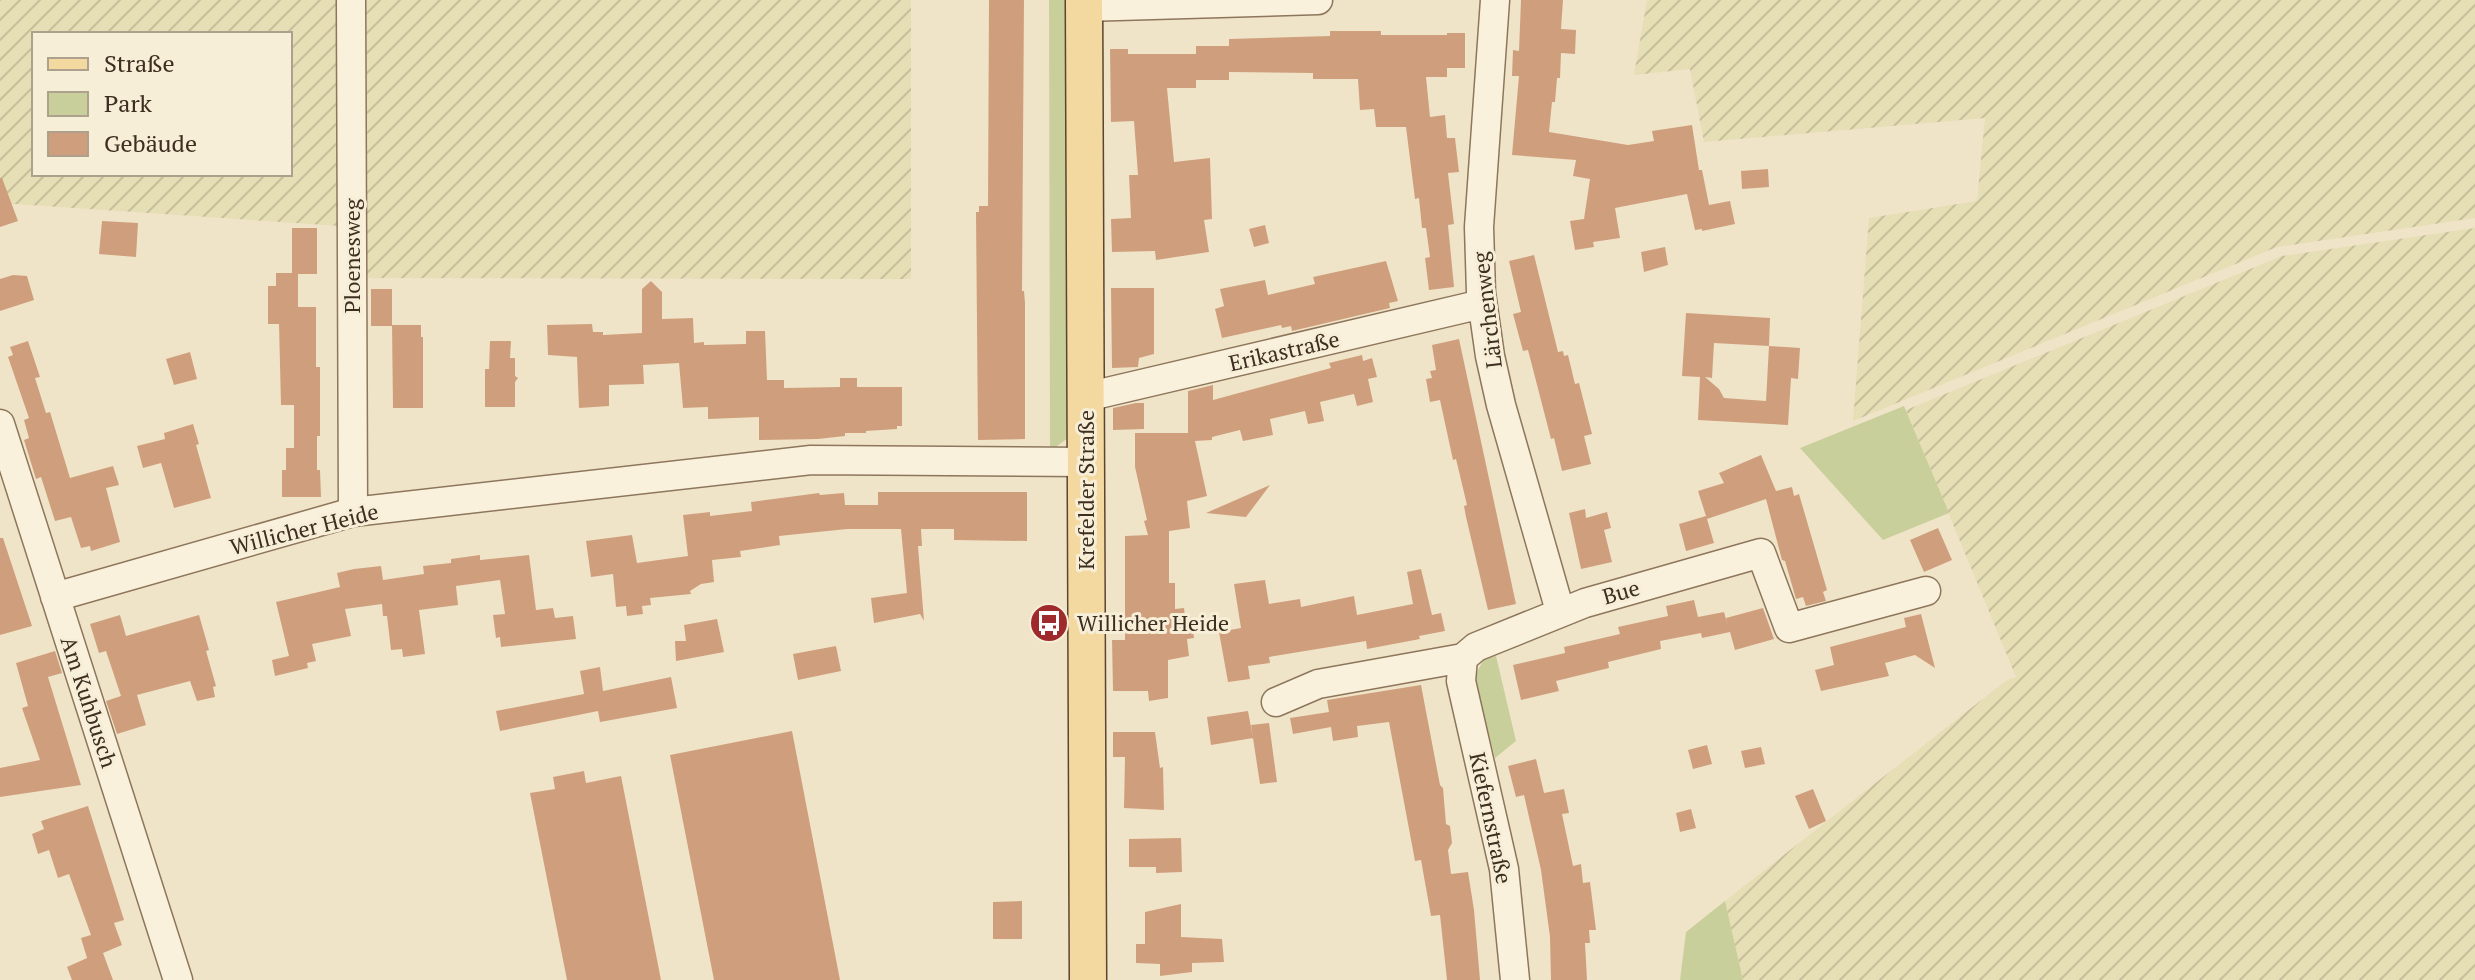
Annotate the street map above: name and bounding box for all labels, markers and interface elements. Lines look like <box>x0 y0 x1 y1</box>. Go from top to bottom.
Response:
legend <box>32 32 292 176</box>
text: Straße <box>104 47 175 79</box>
text: Park <box>104 87 153 119</box>
text: Gebäude <box>104 127 197 159</box>
street label: Ploenesweg <box>337 198 366 314</box>
street label: Lärchenweg <box>1465 250 1508 370</box>
street label: Erikastraße <box>1226 324 1342 377</box>
street label: Krefelder Straße <box>1071 410 1100 570</box>
street label: Willicher Heide <box>227 496 381 561</box>
street label: Bue <box>1599 572 1643 611</box>
bus stop icon: Willicher Heide <box>1028 602 1070 644</box>
place label: Willicher Heide <box>1077 608 1229 637</box>
street label: Am Kuhbusch <box>55 632 124 771</box>
street label: Kiefernstraße <box>1463 749 1520 886</box>

